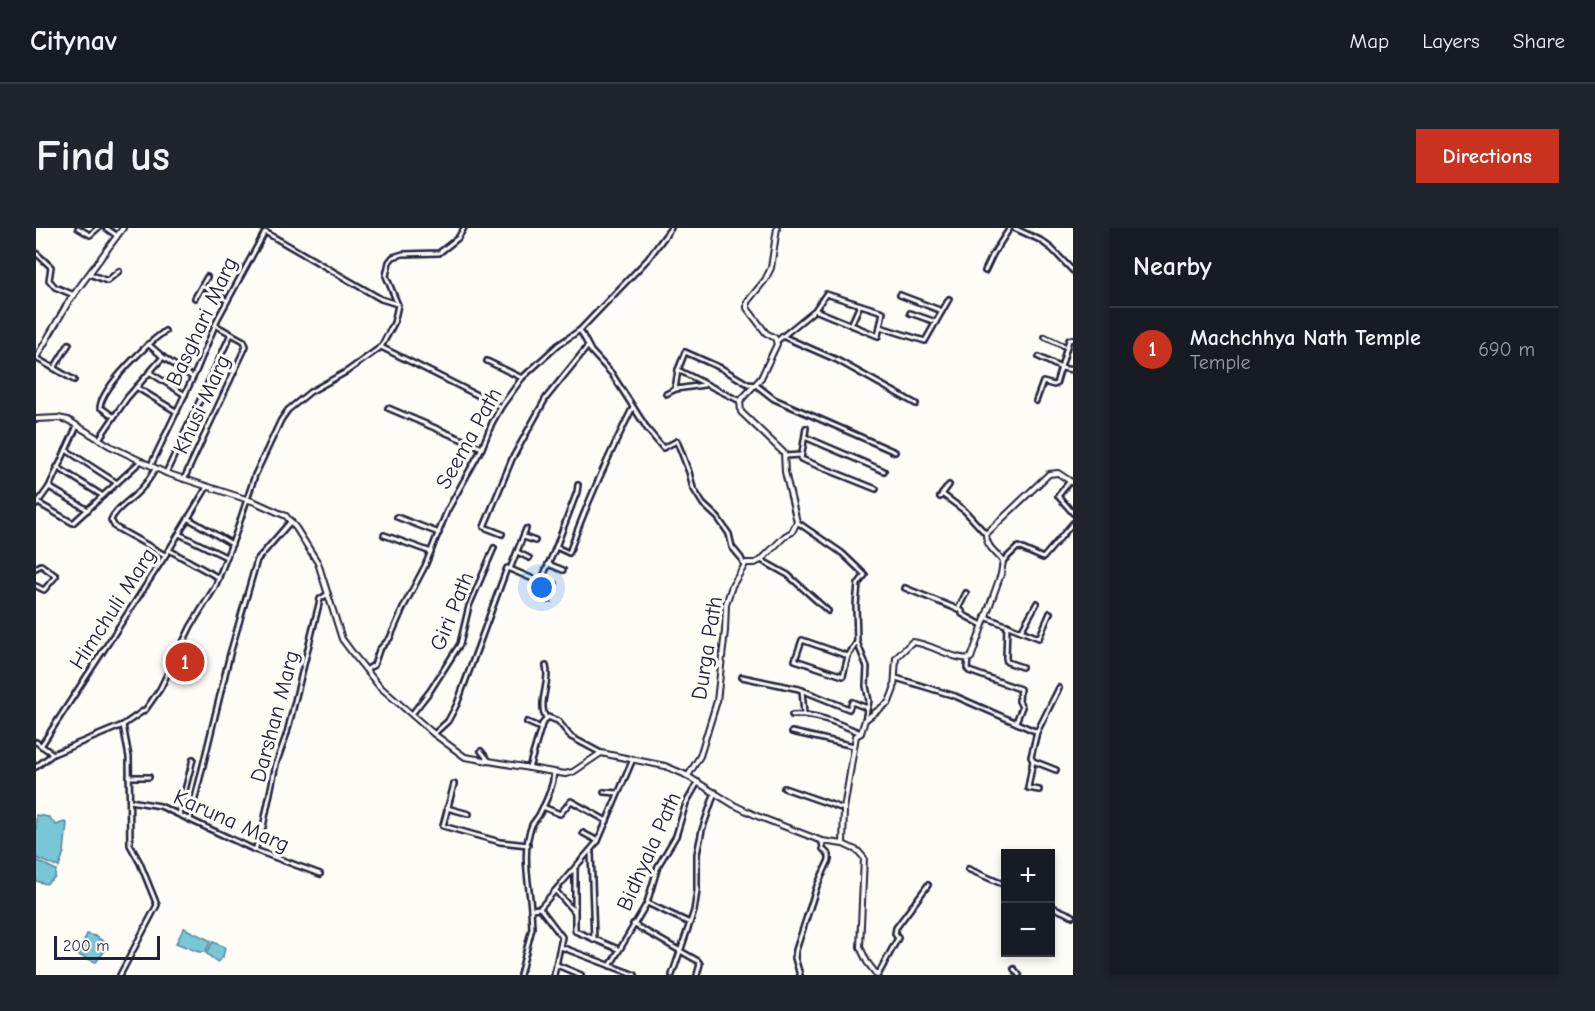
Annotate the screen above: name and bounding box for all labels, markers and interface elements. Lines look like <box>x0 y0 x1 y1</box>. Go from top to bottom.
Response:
text: Citynav <box>30 25 117 57</box>
text: Map <box>1350 29 1389 53</box>
text: Layers <box>1422 29 1480 53</box>
text: Share <box>1513 29 1565 53</box>
button: Directions <box>1416 129 1559 183</box>
text: Find us <box>36 132 170 181</box>
text: Nearby <box>1133 252 1212 282</box>
street label: Basghari Marg <box>161 253 243 390</box>
text: Machchhya Nath Temple <box>1190 325 1421 351</box>
text: 1 <box>1149 338 1156 361</box>
text: 690 m <box>1478 338 1535 361</box>
street label: Khusi Marg <box>168 351 236 458</box>
text: Temple <box>1190 351 1250 374</box>
street label: Seema Path <box>430 383 507 494</box>
street label: Himchuli Marg <box>64 543 162 674</box>
street label: Giri Path <box>424 568 479 655</box>
your location <box>527 573 556 602</box>
street label: Durga Path <box>686 595 728 702</box>
pin: 1 <box>166 640 204 684</box>
street label: Darshan Marg <box>245 648 305 785</box>
street label: Karuna Marg <box>170 784 294 858</box>
street label: Bidhyala Path <box>611 788 687 915</box>
map controls <box>1001 849 1055 957</box>
button: + <box>1001 849 1055 903</box>
button: − <box>1001 903 1055 957</box>
scale bar <box>54 933 160 960</box>
text: 200 m <box>63 937 109 955</box>

